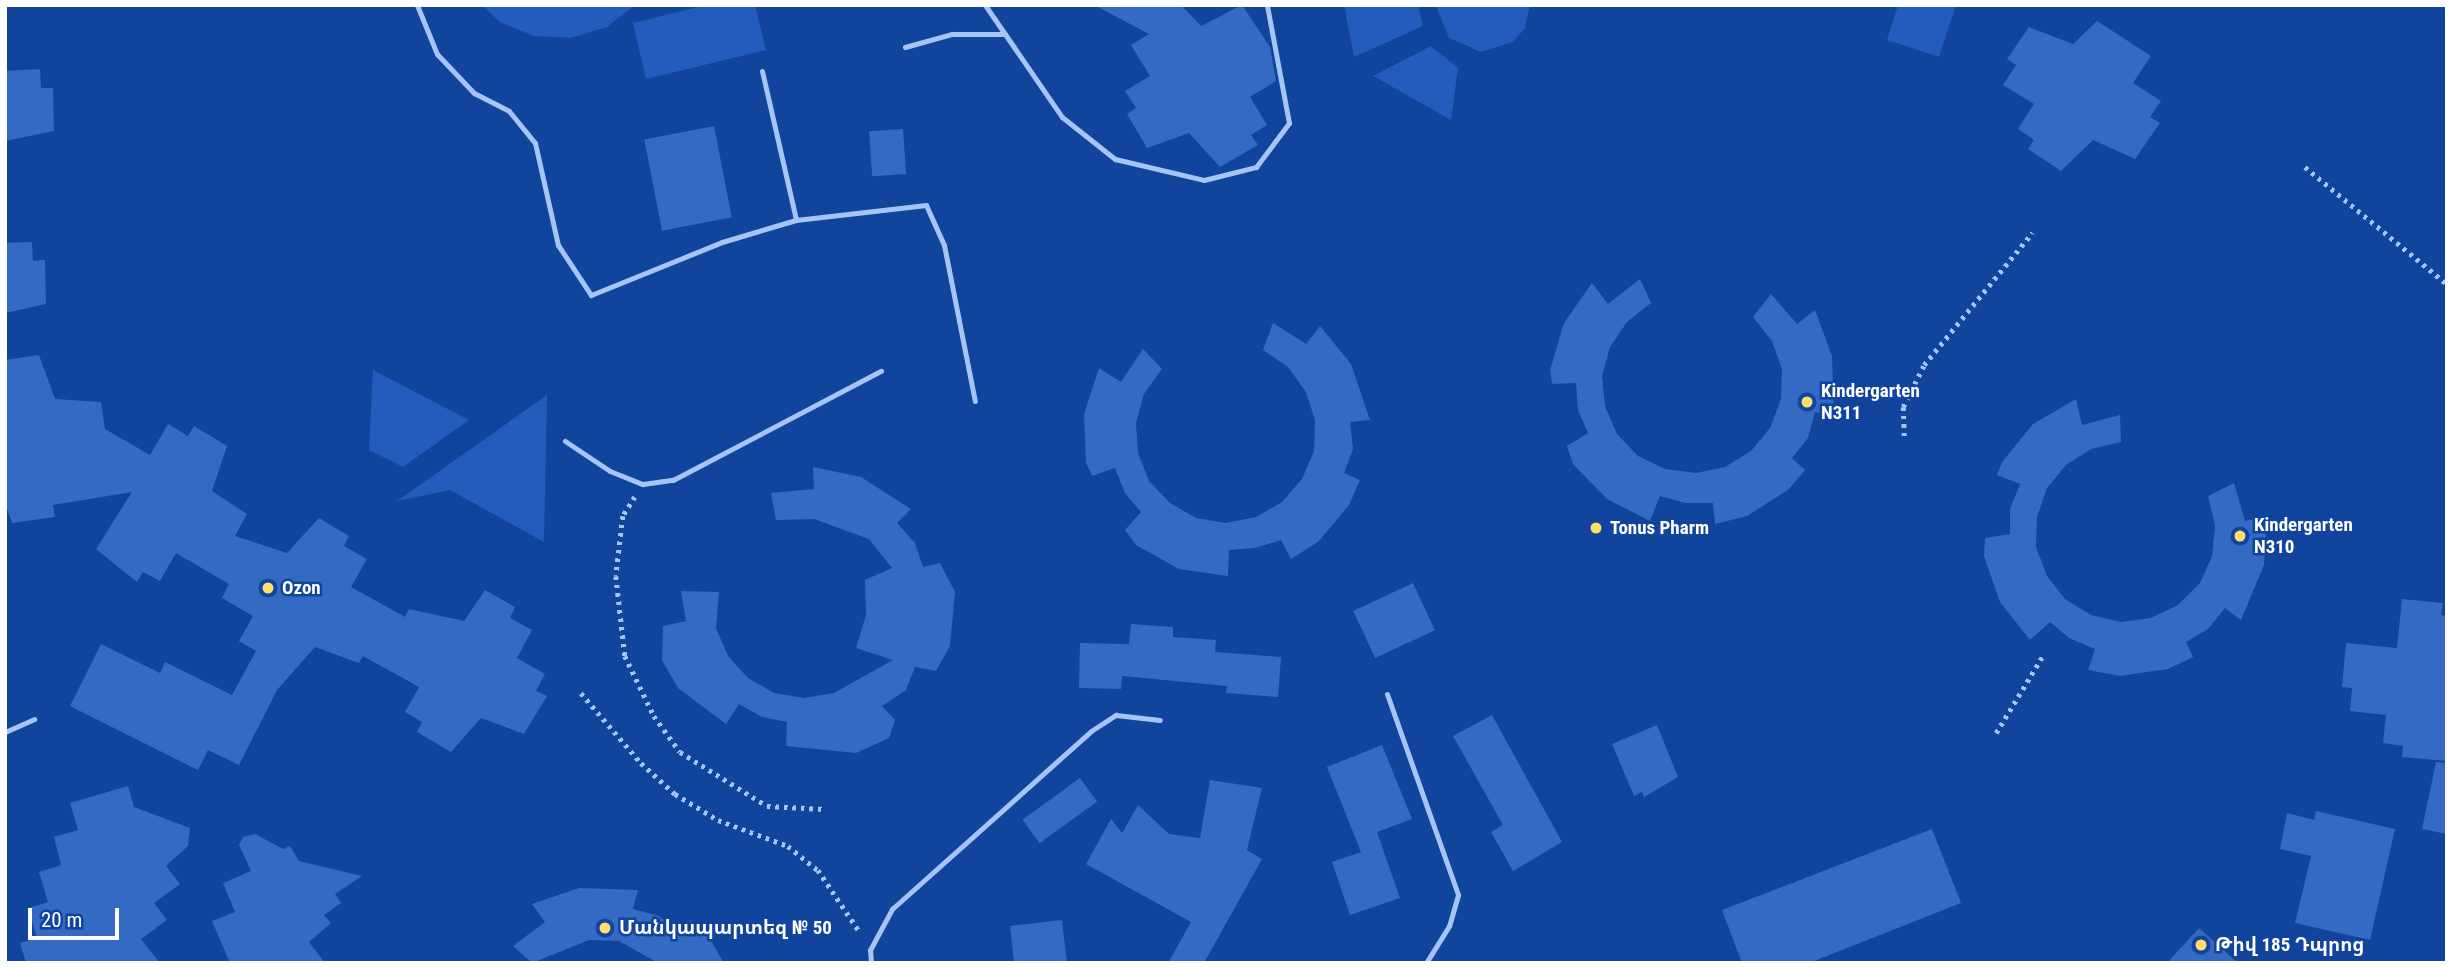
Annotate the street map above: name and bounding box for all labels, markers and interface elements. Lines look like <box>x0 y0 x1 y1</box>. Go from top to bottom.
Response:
place label: Kindergarten N311 <box>1821 380 1920 424</box>
marker: Kindergarten N311 <box>1799 394 1815 410</box>
place label: Kindergarten N310 <box>2254 514 2353 558</box>
place label: Tonus Pharm <box>1610 517 1709 539</box>
marker: Tonus Pharm <box>1588 520 1604 536</box>
marker: Kindergarten N310 <box>2232 528 2248 544</box>
place label: Ozon <box>282 577 321 599</box>
marker: Ozon <box>260 580 276 596</box>
scale bar <box>32 894 122 938</box>
text: 20 m <box>41 908 82 932</box>
place label: Մանկապարտեզ № 50 <box>619 917 832 939</box>
marker: Մանկապարտեզ № 50 <box>597 920 613 936</box>
place label: Թիվ 185 Դպրոց <box>2215 934 2364 956</box>
marker: Թիվ 185 Դպրոց <box>2193 937 2209 953</box>

